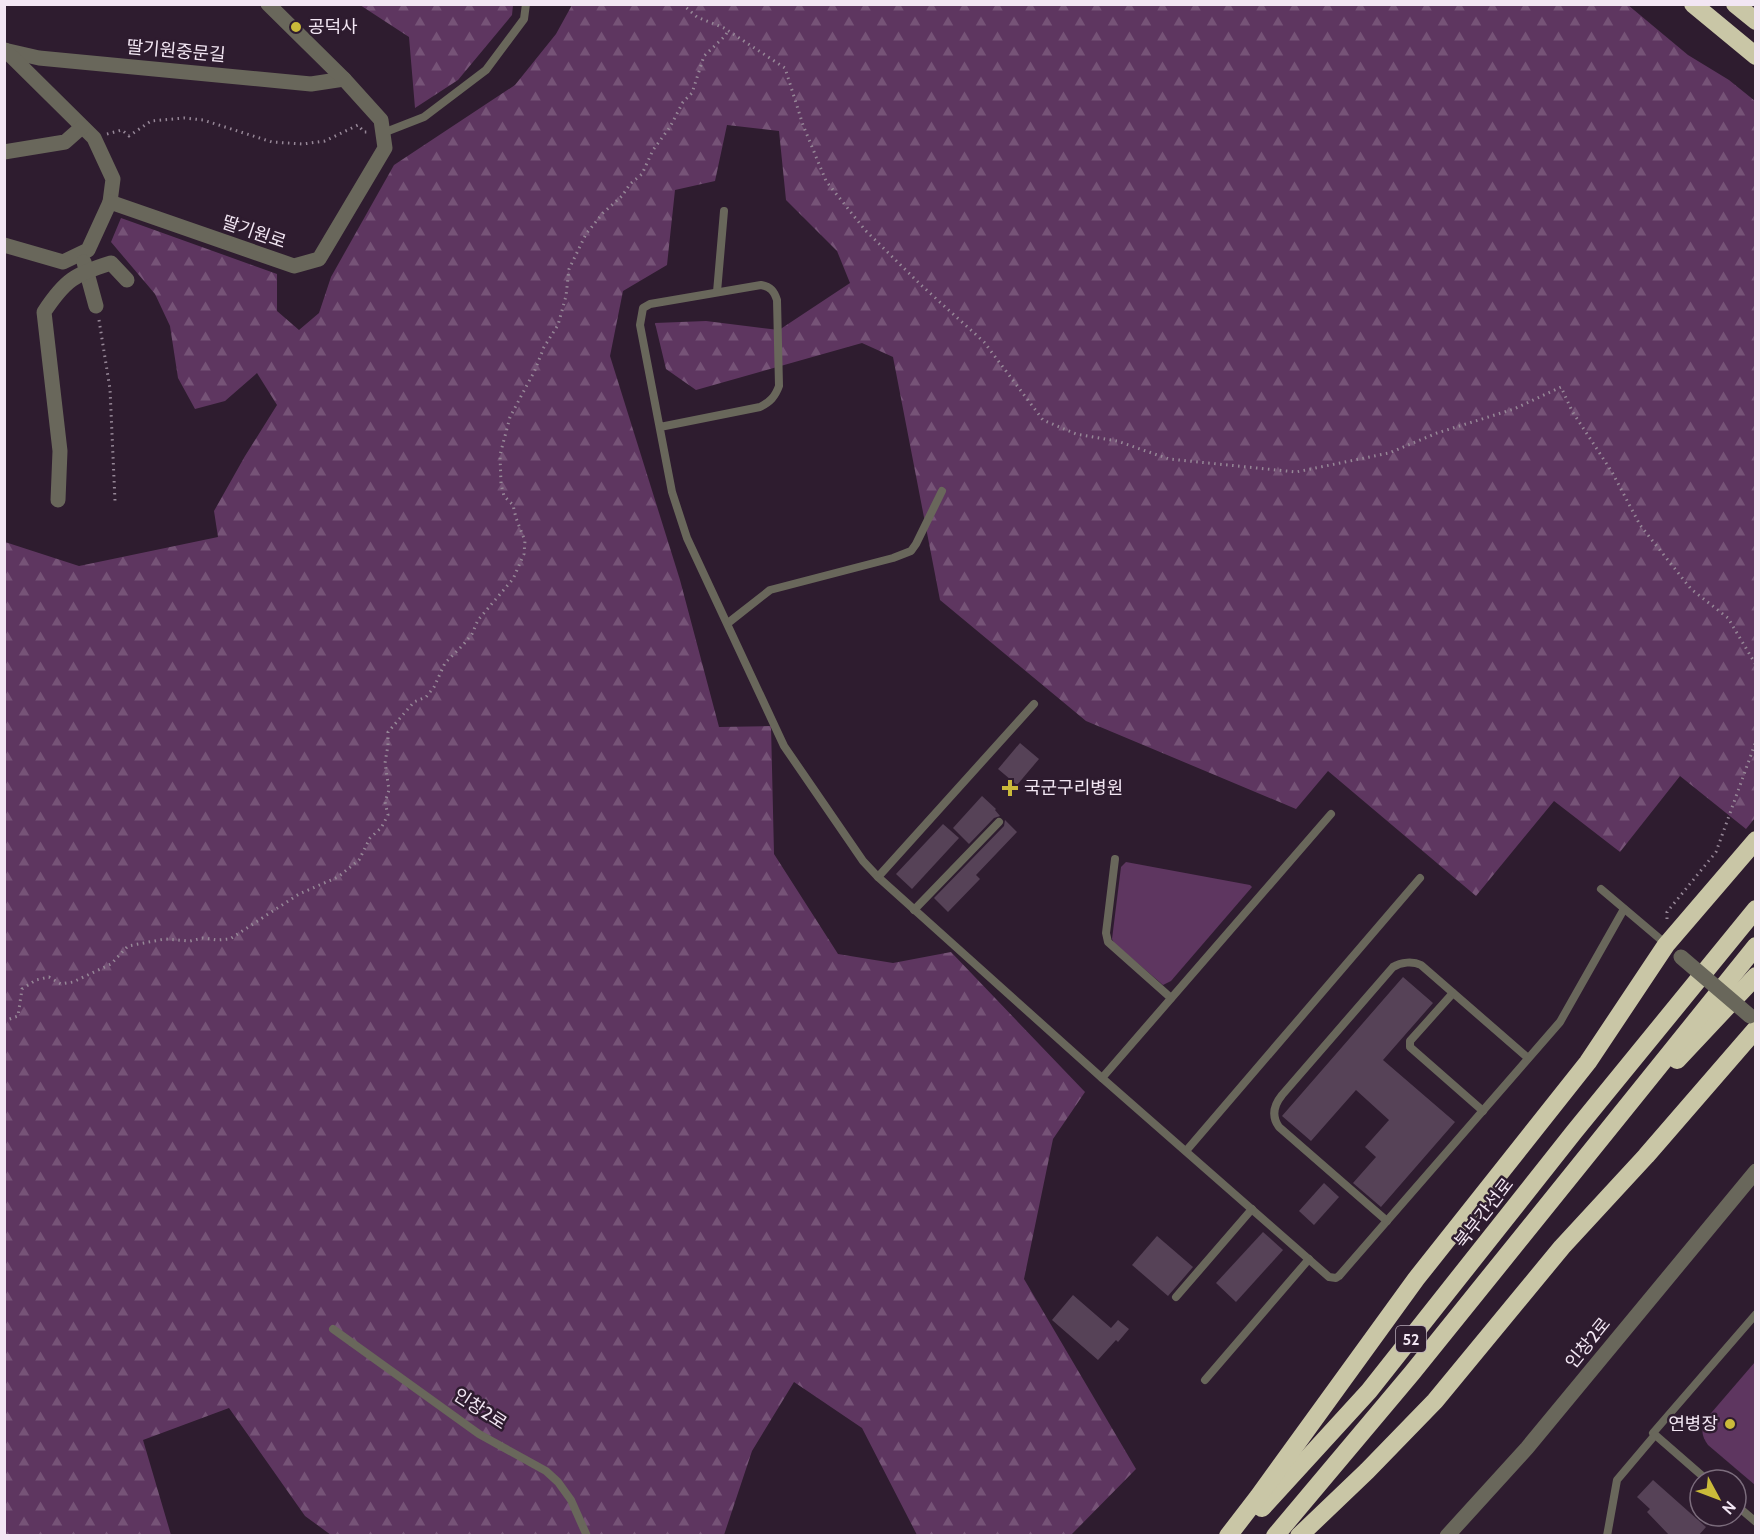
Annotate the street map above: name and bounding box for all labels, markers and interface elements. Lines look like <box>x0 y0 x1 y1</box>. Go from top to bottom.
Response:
place label: 공덕사 <box>308 16 358 38</box>
marker: 공덕사 <box>289 20 303 34</box>
street label: 딸기원중문길 <box>126 36 226 66</box>
street label: 딸기원로 <box>219 211 289 253</box>
place label: 국군구리병원 <box>1024 777 1123 799</box>
marker: 국군구리병원 <box>1001 779 1019 797</box>
street label: 북부간선로 <box>1450 1174 1518 1252</box>
street label: 인창2로 <box>1561 1313 1615 1373</box>
road number: 52 <box>1396 1326 1426 1352</box>
street label: 인창2로 <box>449 1384 511 1434</box>
place label: 연병장 <box>1668 1413 1718 1435</box>
marker: 연병장 <box>1723 1417 1737 1431</box>
north arrow <box>1688 1468 1748 1528</box>
text: N <box>1718 1497 1740 1518</box>

